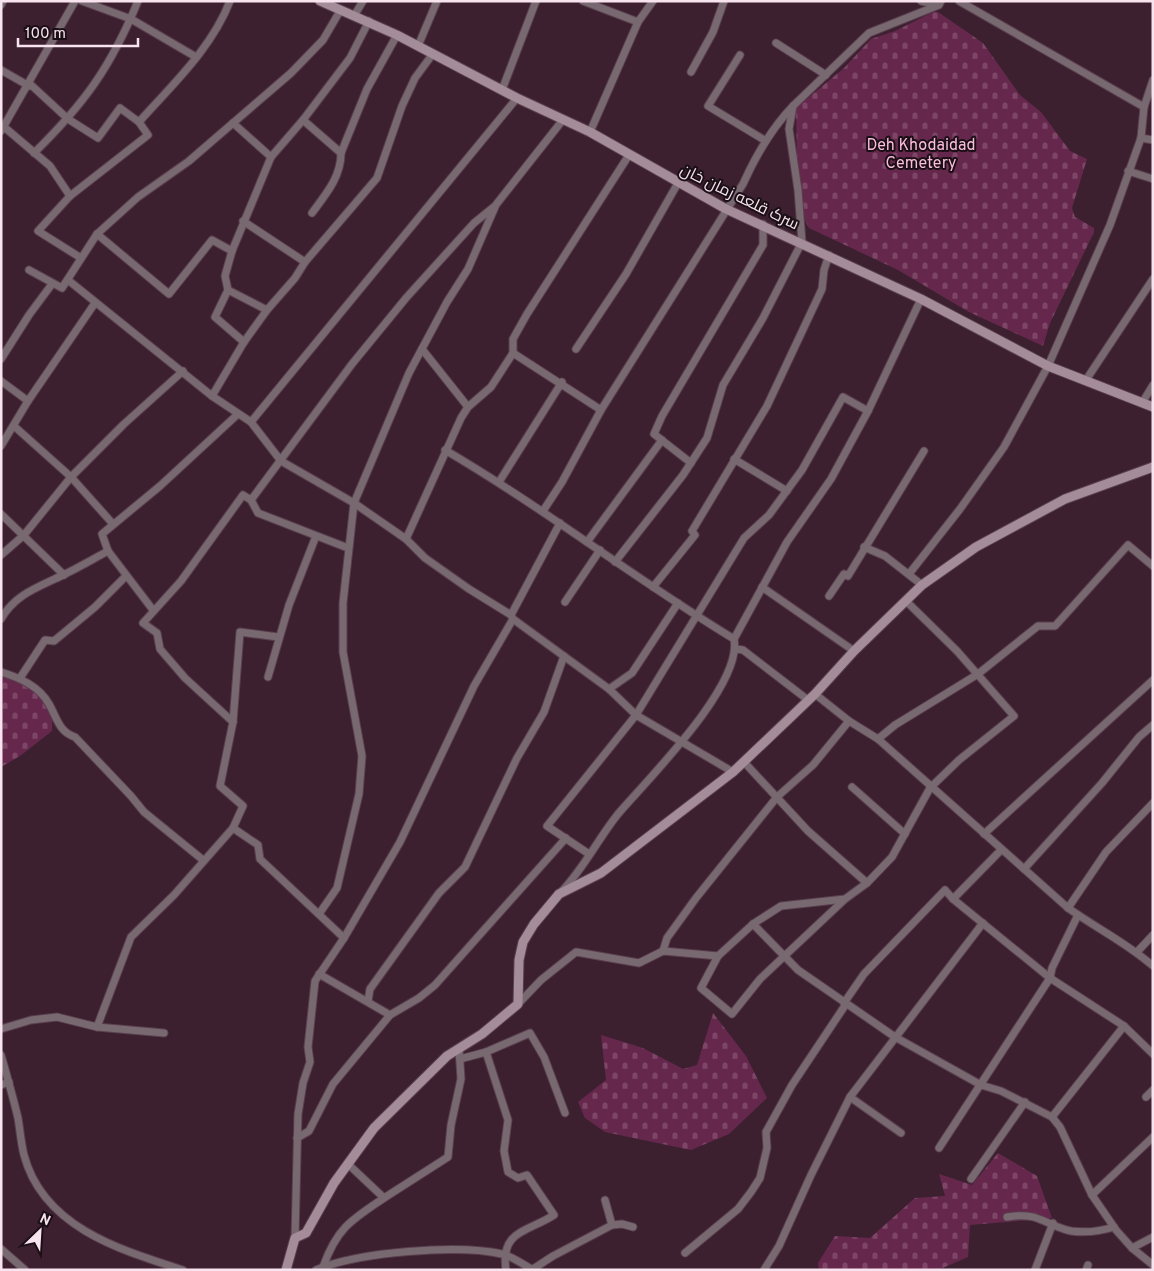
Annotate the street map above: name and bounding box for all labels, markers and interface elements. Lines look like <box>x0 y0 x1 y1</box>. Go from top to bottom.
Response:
scale bar <box>18 15 138 47</box>
text: 100 m <box>25 25 66 44</box>
park label: Deh Khodaidad Cemetery <box>866 136 976 174</box>
street label: سرک قلعه زمان خان <box>676 160 802 235</box>
north arrow <box>15 1206 65 1256</box>
text: N <box>37 1211 53 1230</box>

